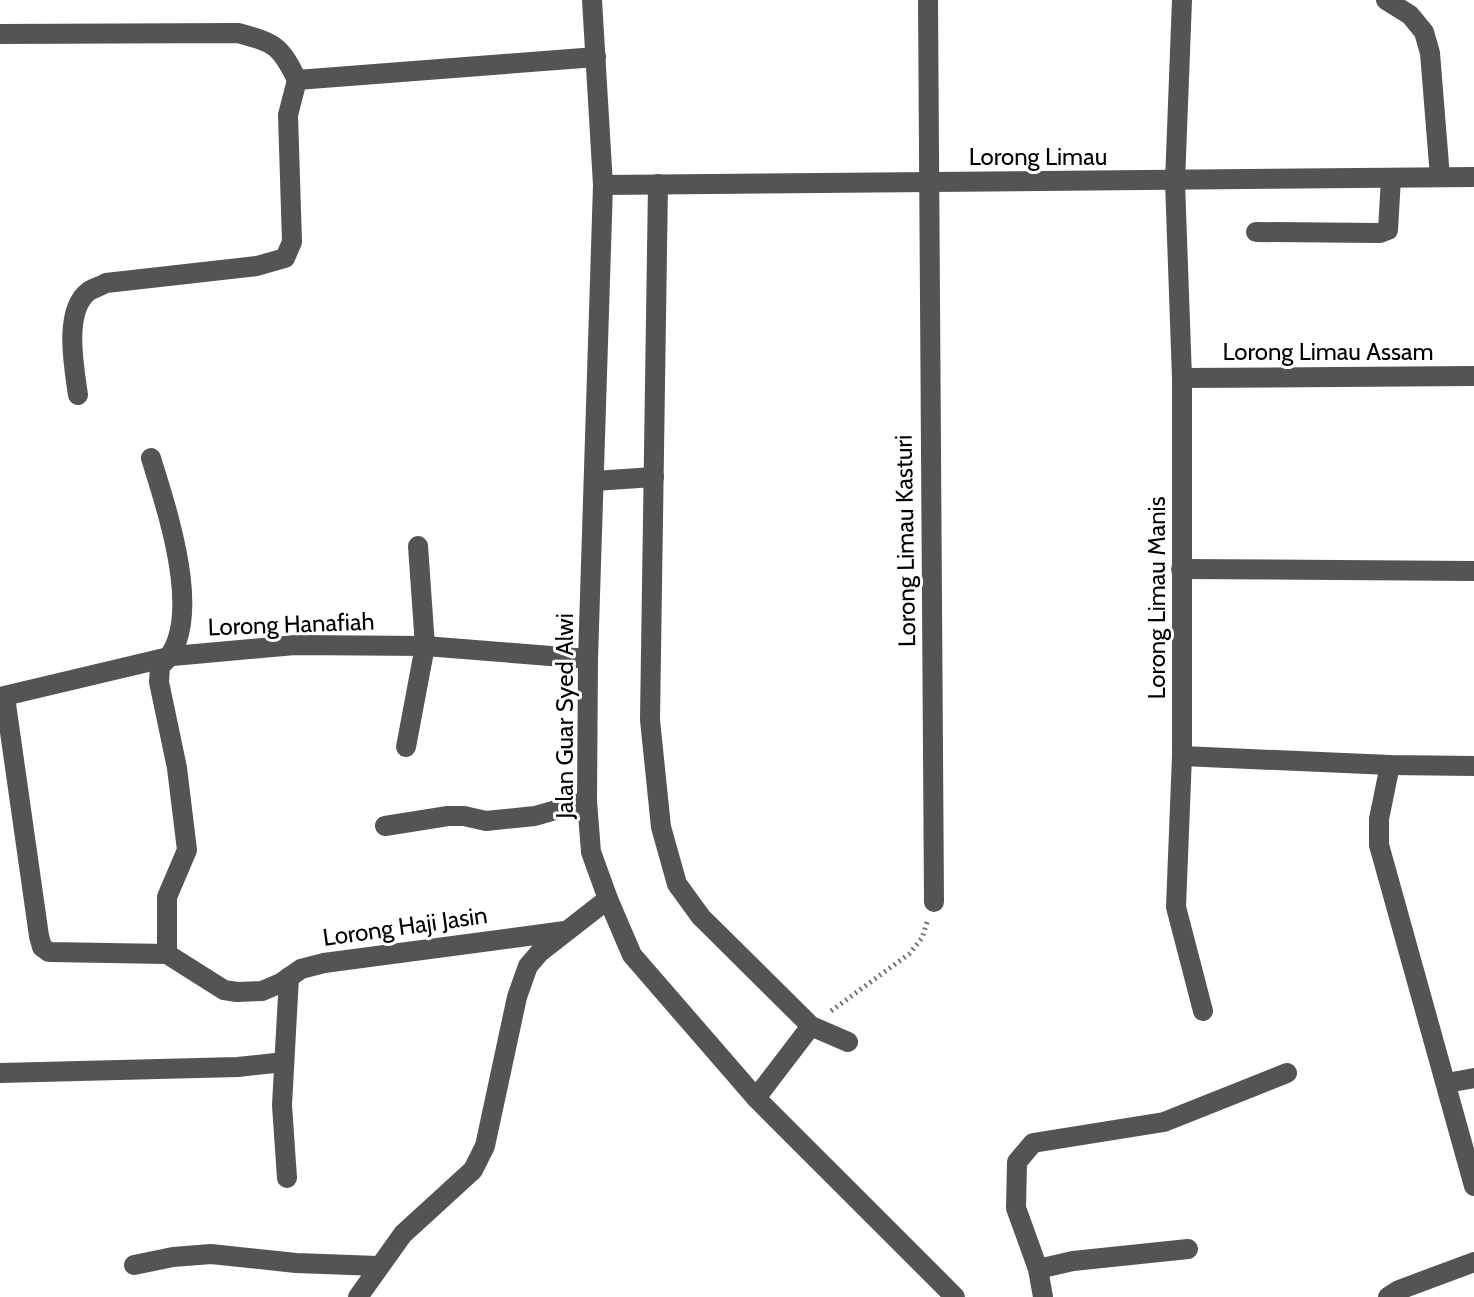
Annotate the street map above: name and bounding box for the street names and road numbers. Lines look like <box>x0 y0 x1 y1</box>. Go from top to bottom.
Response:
street label: Lorong Limau <box>969 142 1107 171</box>
street label: Lorong Limau Assam <box>1222 337 1434 366</box>
street label: Lorong Limau Kasturi <box>889 435 921 647</box>
street label: Lorong Limau Manis <box>1142 496 1171 700</box>
street label: Lorong Hanafiah <box>207 607 375 641</box>
street label: Jalan Guar Syed Alwi <box>550 613 579 820</box>
street label: Lorong Haji Jasin <box>321 900 489 952</box>

